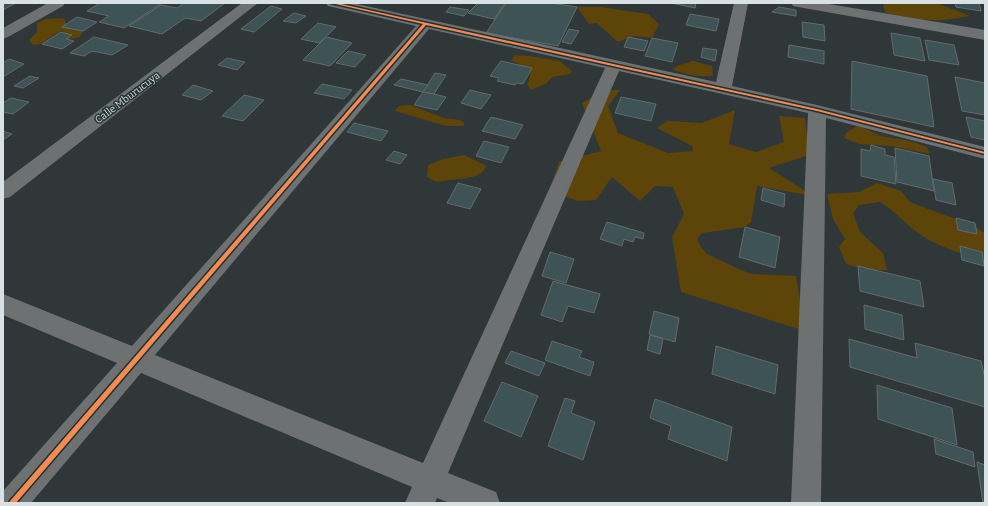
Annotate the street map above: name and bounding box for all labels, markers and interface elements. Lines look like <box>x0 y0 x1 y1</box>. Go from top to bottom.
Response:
street label: Calle Mburucuya <box>93 69 163 126</box>

